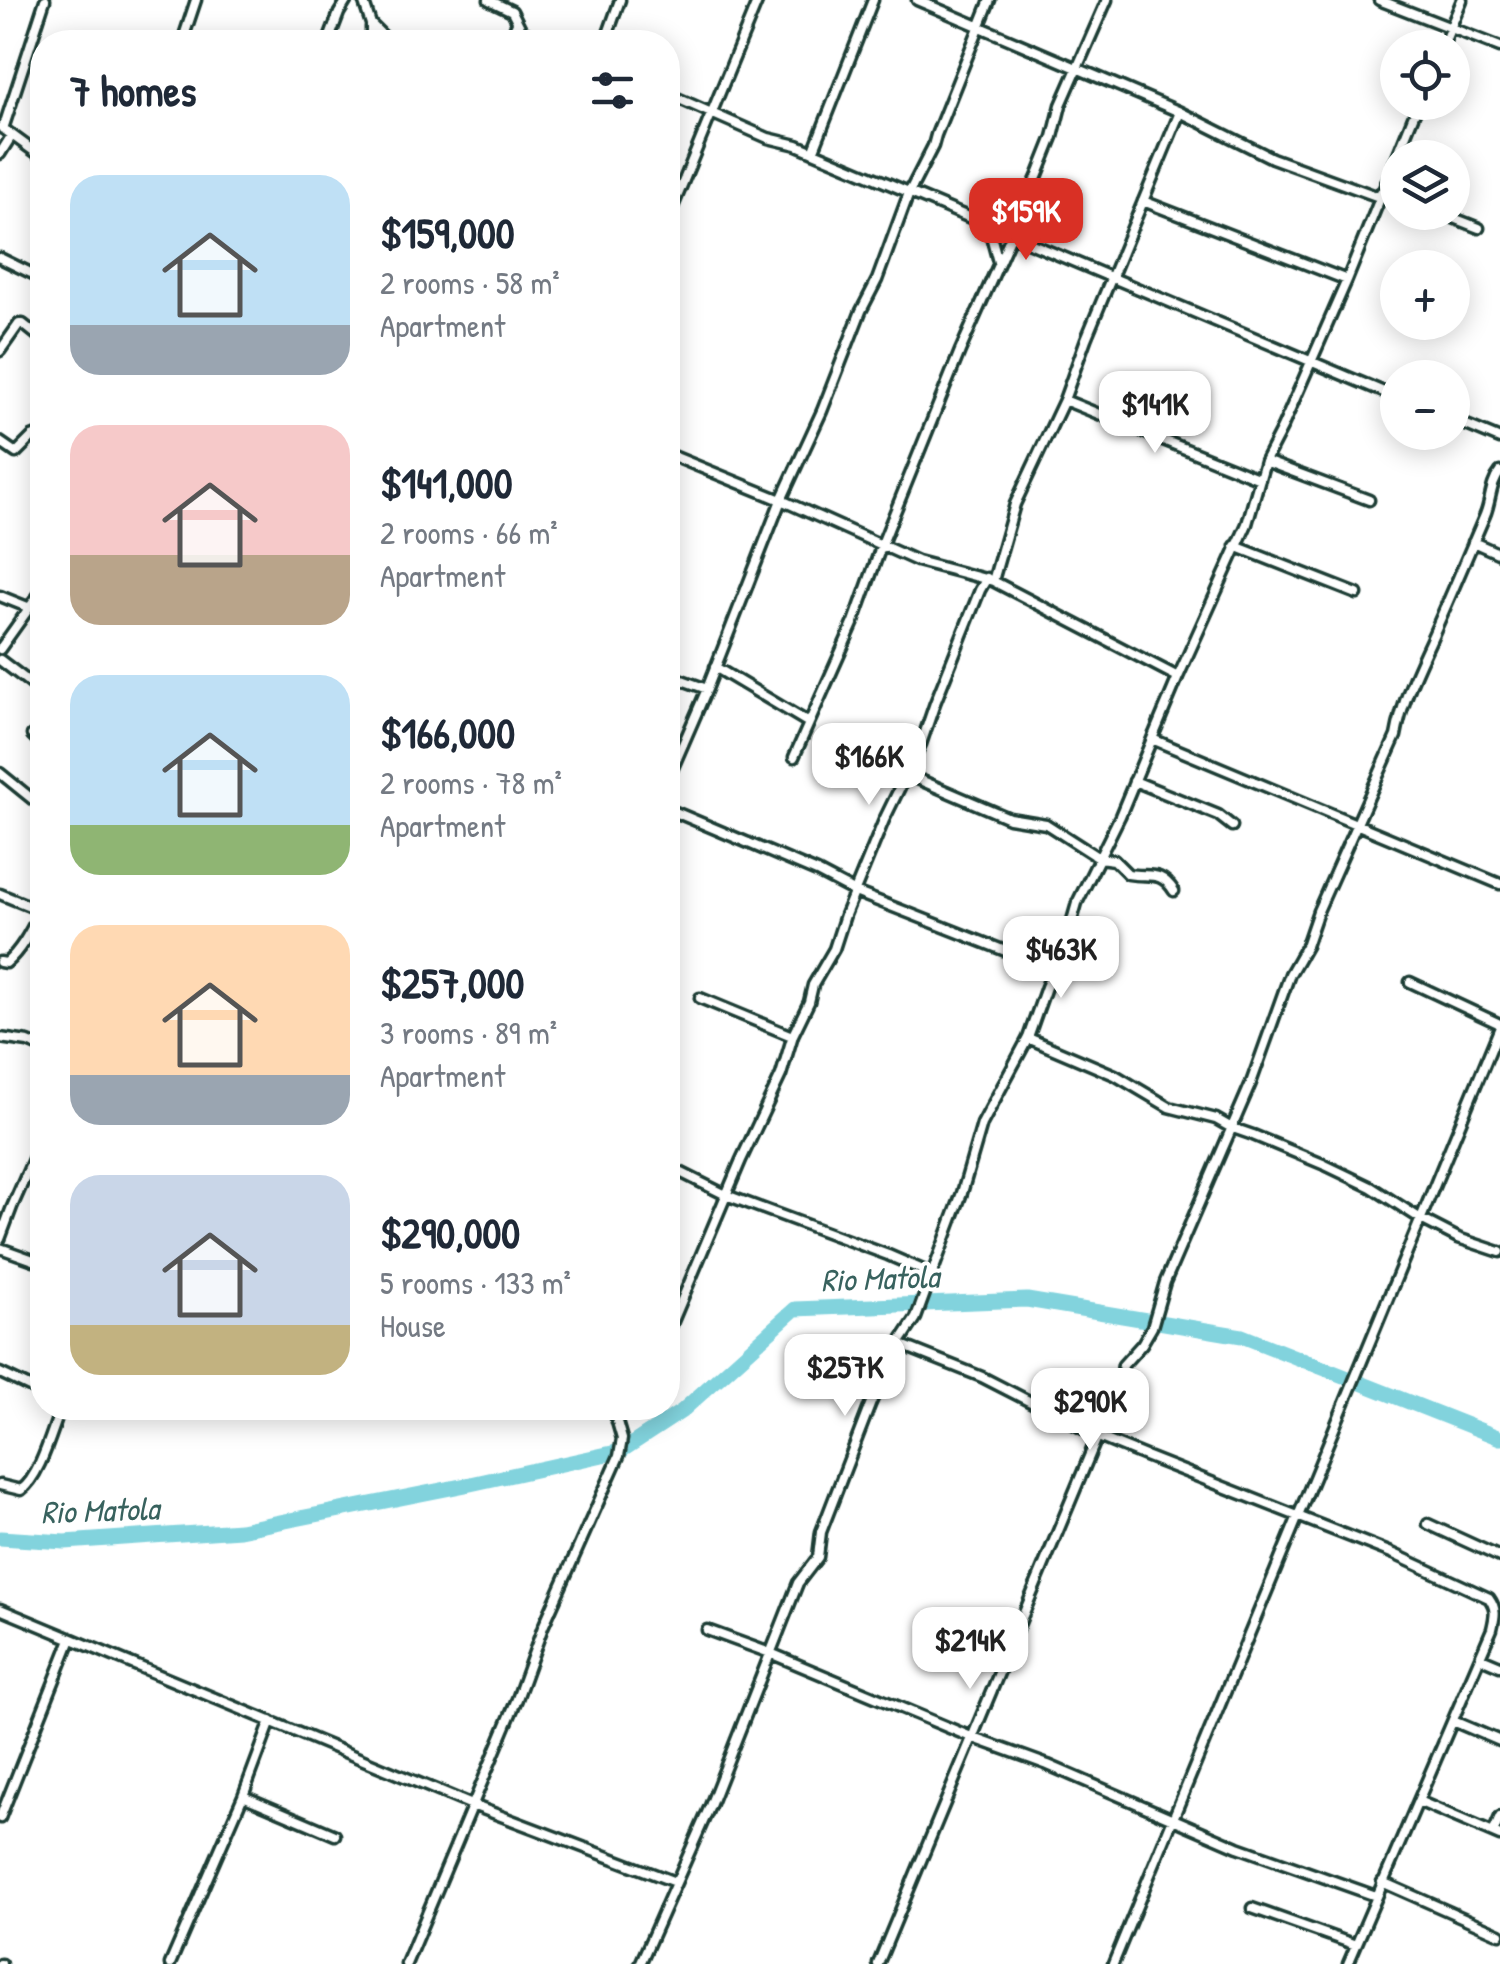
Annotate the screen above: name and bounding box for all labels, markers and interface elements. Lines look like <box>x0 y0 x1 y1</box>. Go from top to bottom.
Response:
map controls <box>1380 30 1470 450</box>
button: locate <box>1380 30 1470 120</box>
text: 7 homes <box>70 62 196 119</box>
icon: filters <box>585 63 640 118</box>
button: layers <box>1380 140 1470 230</box>
pin: $159K <box>956 178 1096 263</box>
text: $159K <box>991 189 1061 232</box>
text: $159,000 <box>380 204 515 261</box>
icon: home <box>150 215 270 335</box>
button: + <box>1380 250 1470 340</box>
text: 2 rooms · 58 m² <box>380 261 560 304</box>
text: Apartment <box>380 304 505 347</box>
button: − <box>1380 360 1470 450</box>
pin: $141K <box>1085 371 1225 456</box>
text: $141K <box>1121 382 1189 425</box>
text: $141,000 <box>380 454 512 511</box>
icon: home <box>150 465 270 585</box>
text: 2 rooms · 66 m² <box>380 511 558 554</box>
text: Apartment <box>380 554 505 597</box>
text: $166,000 <box>380 704 515 761</box>
icon: home <box>150 715 270 835</box>
pin: $166K <box>799 723 939 808</box>
text: $166K <box>834 734 904 777</box>
text: 2 rooms · 78 m² <box>380 761 562 804</box>
text: Apartment <box>380 804 505 847</box>
pin: $463K <box>991 916 1131 1001</box>
text: $463K <box>1025 927 1097 970</box>
text: $257,000 <box>380 954 524 1011</box>
icon: home <box>150 965 270 1085</box>
text: 3 rooms · 89 m² <box>380 1011 557 1054</box>
text: Apartment <box>380 1054 505 1097</box>
text: $290,000 <box>380 1204 520 1261</box>
icon: home <box>150 1215 270 1335</box>
water label: Rio Matola <box>820 1254 943 1302</box>
text: 5 rooms · 133 m² <box>380 1261 571 1304</box>
text: House <box>380 1304 446 1347</box>
pin: $257K <box>775 1334 915 1419</box>
text: $257K <box>806 1345 884 1388</box>
pin: $290K <box>1020 1368 1160 1453</box>
text: $290K <box>1053 1379 1127 1422</box>
water label: Rio Matola <box>40 1486 163 1534</box>
pin: $214K <box>900 1607 1040 1692</box>
text: $214K <box>934 1618 1006 1661</box>

